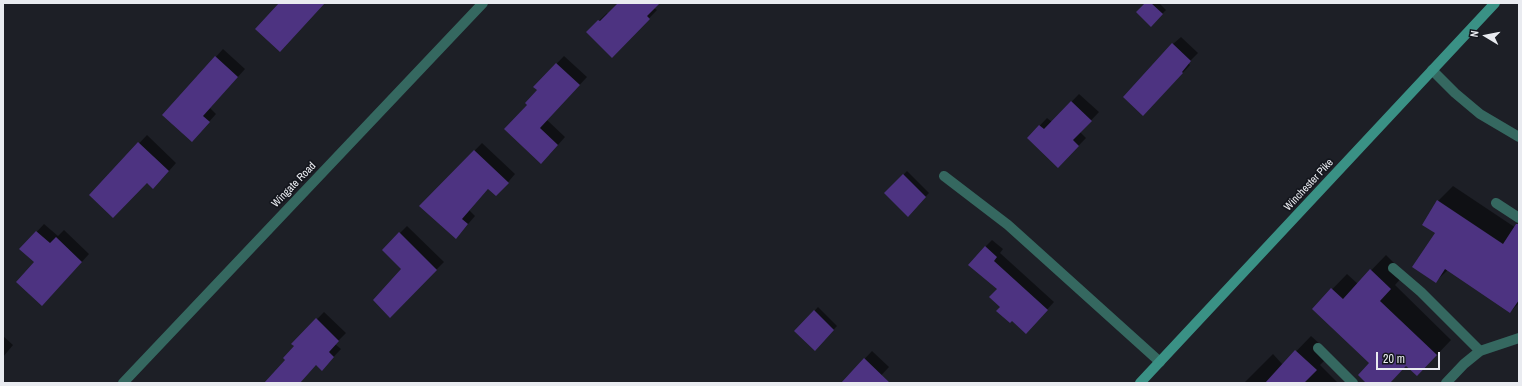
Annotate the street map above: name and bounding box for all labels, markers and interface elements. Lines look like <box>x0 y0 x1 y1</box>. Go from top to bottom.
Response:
north arrow <box>1466 16 1506 56</box>
text: N <box>1467 30 1482 38</box>
street label: Winchester Pike <box>1282 156 1336 214</box>
street label: Wingate Road <box>269 160 319 210</box>
scale bar <box>1378 344 1442 370</box>
text: 20 m <box>1383 351 1405 367</box>

